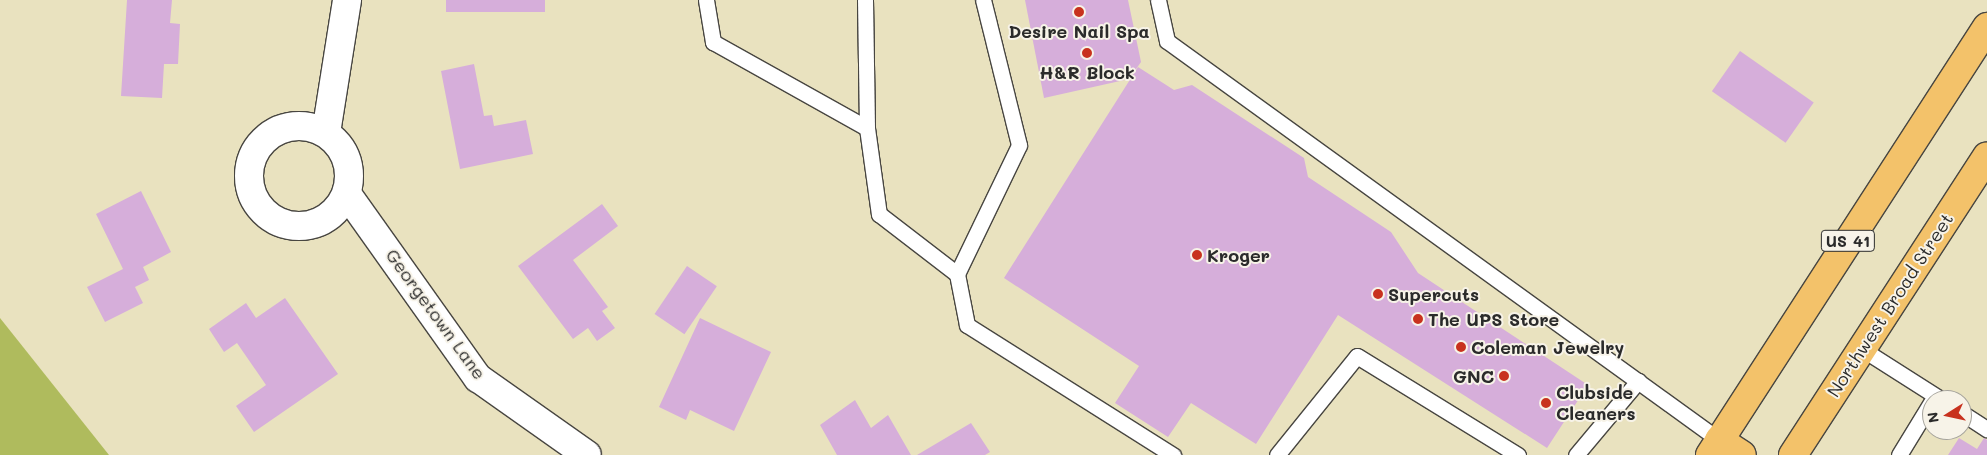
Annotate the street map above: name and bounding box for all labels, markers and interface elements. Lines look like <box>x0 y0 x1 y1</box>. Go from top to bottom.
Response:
marker: Desire Nail Spa <box>1073 6 1085 18</box>
place label: Desire Nail Spa <box>1008 20 1150 42</box>
marker: H&R Block <box>1081 47 1093 59</box>
place label: H&R Block <box>1039 61 1135 83</box>
street label: Northwest Broad Street <box>1822 209 1958 401</box>
road number: US 41 <box>1820 228 1876 255</box>
place label: Kroger <box>1207 244 1270 266</box>
street label: Georgetown Lane <box>381 245 491 383</box>
marker: Kroger <box>1191 249 1203 261</box>
place label: Supercuts <box>1388 283 1479 305</box>
marker: Supercuts <box>1372 288 1384 300</box>
place label: The UPS Store <box>1428 308 1559 330</box>
marker: The UPS Store <box>1412 313 1424 325</box>
place label: Coleman Jewelry <box>1471 336 1624 358</box>
marker: Coleman Jewelry <box>1455 341 1467 353</box>
place label: GNC <box>1453 365 1494 387</box>
marker: GNC <box>1498 370 1510 382</box>
place label: Clubside Cleaners <box>1556 382 1636 424</box>
north arrow <box>1922 390 1972 440</box>
marker: Clubside Cleaners <box>1540 397 1552 409</box>
text: N <box>1922 411 1943 424</box>

